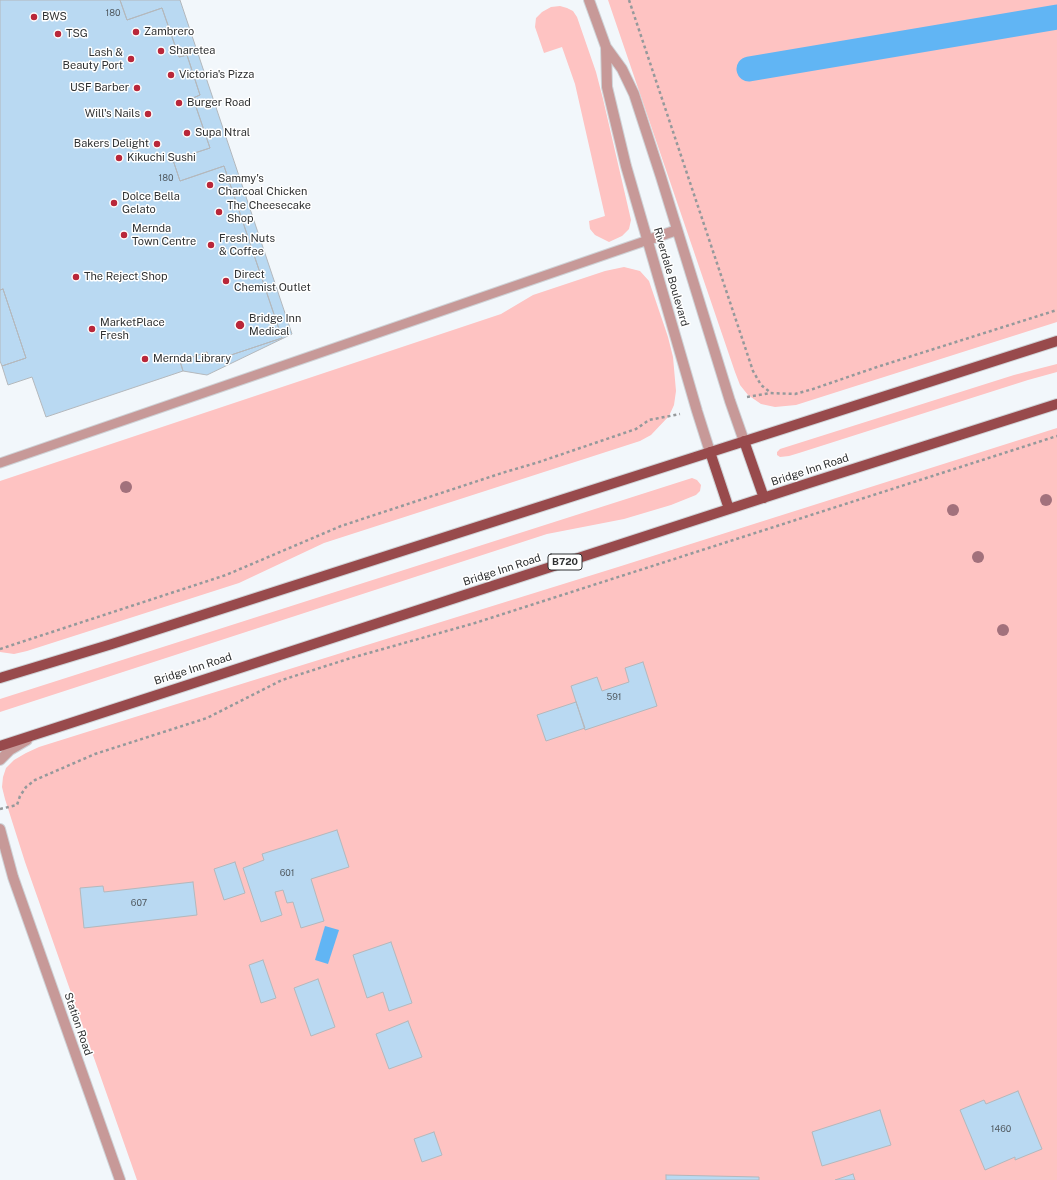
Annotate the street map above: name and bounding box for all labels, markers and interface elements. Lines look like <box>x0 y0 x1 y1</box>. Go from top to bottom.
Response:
house number: 180 <box>106 8 120 18</box>
place label: BWS <box>42 10 67 24</box>
marker: BWS <box>29 12 39 22</box>
place label: Zambrero <box>144 25 194 39</box>
place label: TSG <box>66 27 88 41</box>
marker: Zambrero <box>131 27 141 37</box>
marker: TSG <box>53 29 63 39</box>
place label: Sharetea <box>169 44 215 58</box>
place label: Lash & Beauty Port <box>63 46 123 72</box>
marker: Sharetea <box>156 46 166 56</box>
marker: Lash & Beauty Port <box>126 54 136 64</box>
place label: Victoria's Pizza <box>179 68 254 82</box>
marker: Victoria's Pizza <box>166 70 176 80</box>
place label: USF Barber <box>70 81 129 95</box>
marker: USF Barber <box>132 83 142 93</box>
place label: Burger Road <box>187 96 251 110</box>
marker: Burger Road <box>174 98 184 108</box>
place label: Will's Nails <box>85 107 140 121</box>
marker: Will's Nails <box>143 109 153 119</box>
place label: Supa Ntral <box>195 126 250 140</box>
marker: Supa Ntral <box>182 128 192 138</box>
place label: Bakers Delight <box>74 137 149 151</box>
marker: Bakers Delight <box>152 139 162 149</box>
place label: Kikuchi Sushi <box>127 151 196 165</box>
marker: Kikuchi Sushi <box>114 153 124 163</box>
place label: Sammy's Charcoal Chicken <box>218 172 307 198</box>
house number: 180 <box>159 173 173 183</box>
marker: Sammy's Charcoal Chicken <box>205 180 215 190</box>
place label: Dolce Bella Gelato <box>122 190 180 216</box>
marker: Dolce Bella Gelato <box>109 198 119 208</box>
place label: The Cheesecake Shop <box>227 199 311 225</box>
marker: The Cheesecake Shop <box>214 207 224 217</box>
place label: Mernda Town Centre <box>132 222 196 248</box>
street label: Riverdale Boulevard <box>651 226 691 328</box>
marker: Mernda Town Centre <box>119 230 129 240</box>
place label: Fresh Nuts & Coffee <box>219 232 275 258</box>
marker: Fresh Nuts & Coffee <box>206 240 216 250</box>
place label: Direct Chemist Outlet <box>234 268 311 294</box>
place label: The Reject Shop <box>84 270 168 284</box>
marker: The Reject Shop <box>71 272 81 282</box>
marker: Direct Chemist Outlet <box>221 276 231 286</box>
place label: Bridge Inn Medical <box>249 312 301 338</box>
place label: MarketPlace Fresh <box>100 316 165 342</box>
marker: Bridge Inn Medical <box>234 319 246 331</box>
marker: MarketPlace Fresh <box>87 324 97 334</box>
place label: Mernda Library <box>153 352 231 366</box>
marker: Mernda Library <box>140 354 150 364</box>
street label: Bridge Inn Road <box>769 451 851 489</box>
street label: Bridge Inn Road <box>461 551 543 589</box>
road number: B720 <box>548 554 582 570</box>
street label: Bridge Inn Road <box>152 650 234 688</box>
house number: 591 <box>606 692 622 702</box>
house number: 601 <box>280 868 294 878</box>
house number: 607 <box>131 898 147 908</box>
street label: Station Road <box>61 991 95 1057</box>
house number: 1460 <box>991 1124 1011 1134</box>

